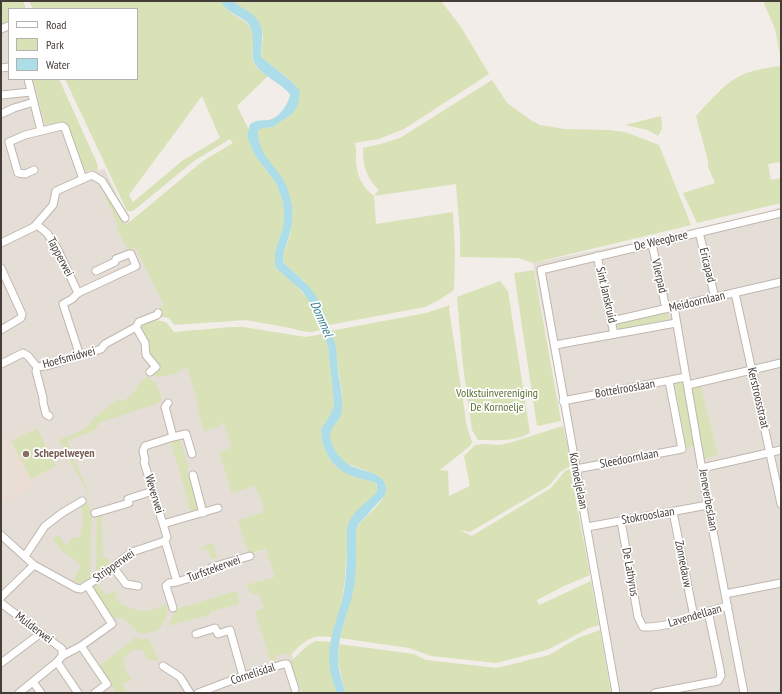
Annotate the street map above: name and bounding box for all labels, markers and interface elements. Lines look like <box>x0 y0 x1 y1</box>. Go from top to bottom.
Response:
legend <box>8 8 138 80</box>
text: Road <box>46 17 66 32</box>
text: Park <box>46 37 64 52</box>
text: Water <box>46 57 70 72</box>
street label: De Weegbree <box>633 228 689 254</box>
street label: Tapperwei <box>44 235 76 279</box>
street label: Ericapad <box>696 246 718 284</box>
street label: Vlierpad <box>648 258 670 294</box>
street label: Sint Janskruid <box>593 266 619 324</box>
street label: Meidoornlaan <box>668 289 726 315</box>
water label: Dommel <box>306 299 336 339</box>
street label: Hoefsmidwei <box>41 344 97 372</box>
street label: Kerstroosstraat <box>744 366 772 430</box>
street label: Bottelrooslaan <box>594 377 656 401</box>
park label: Volkstuinvereniging De Kornoelje <box>456 387 538 415</box>
street label: Sleedoornlaan <box>598 446 660 472</box>
place label: Schepelweyen <box>34 447 95 461</box>
marker: Schepelweyen <box>21 449 31 459</box>
street label: Kornoeljelaan <box>565 451 591 511</box>
street label: Jeneverbeslaan <box>695 468 721 532</box>
street label: Weverwei <box>141 473 167 515</box>
street label: Stokrooslaan <box>620 504 676 528</box>
street label: Zonnedauw <box>671 539 695 589</box>
street label: Stripperwei <box>90 546 138 586</box>
street label: De Lathyrus <box>619 547 641 597</box>
street label: Turfstekerwei <box>185 553 243 585</box>
street label: Lavendellaan <box>667 601 723 631</box>
street label: Mulderwei <box>12 609 56 647</box>
street label: Cornelisdal <box>229 660 277 688</box>

